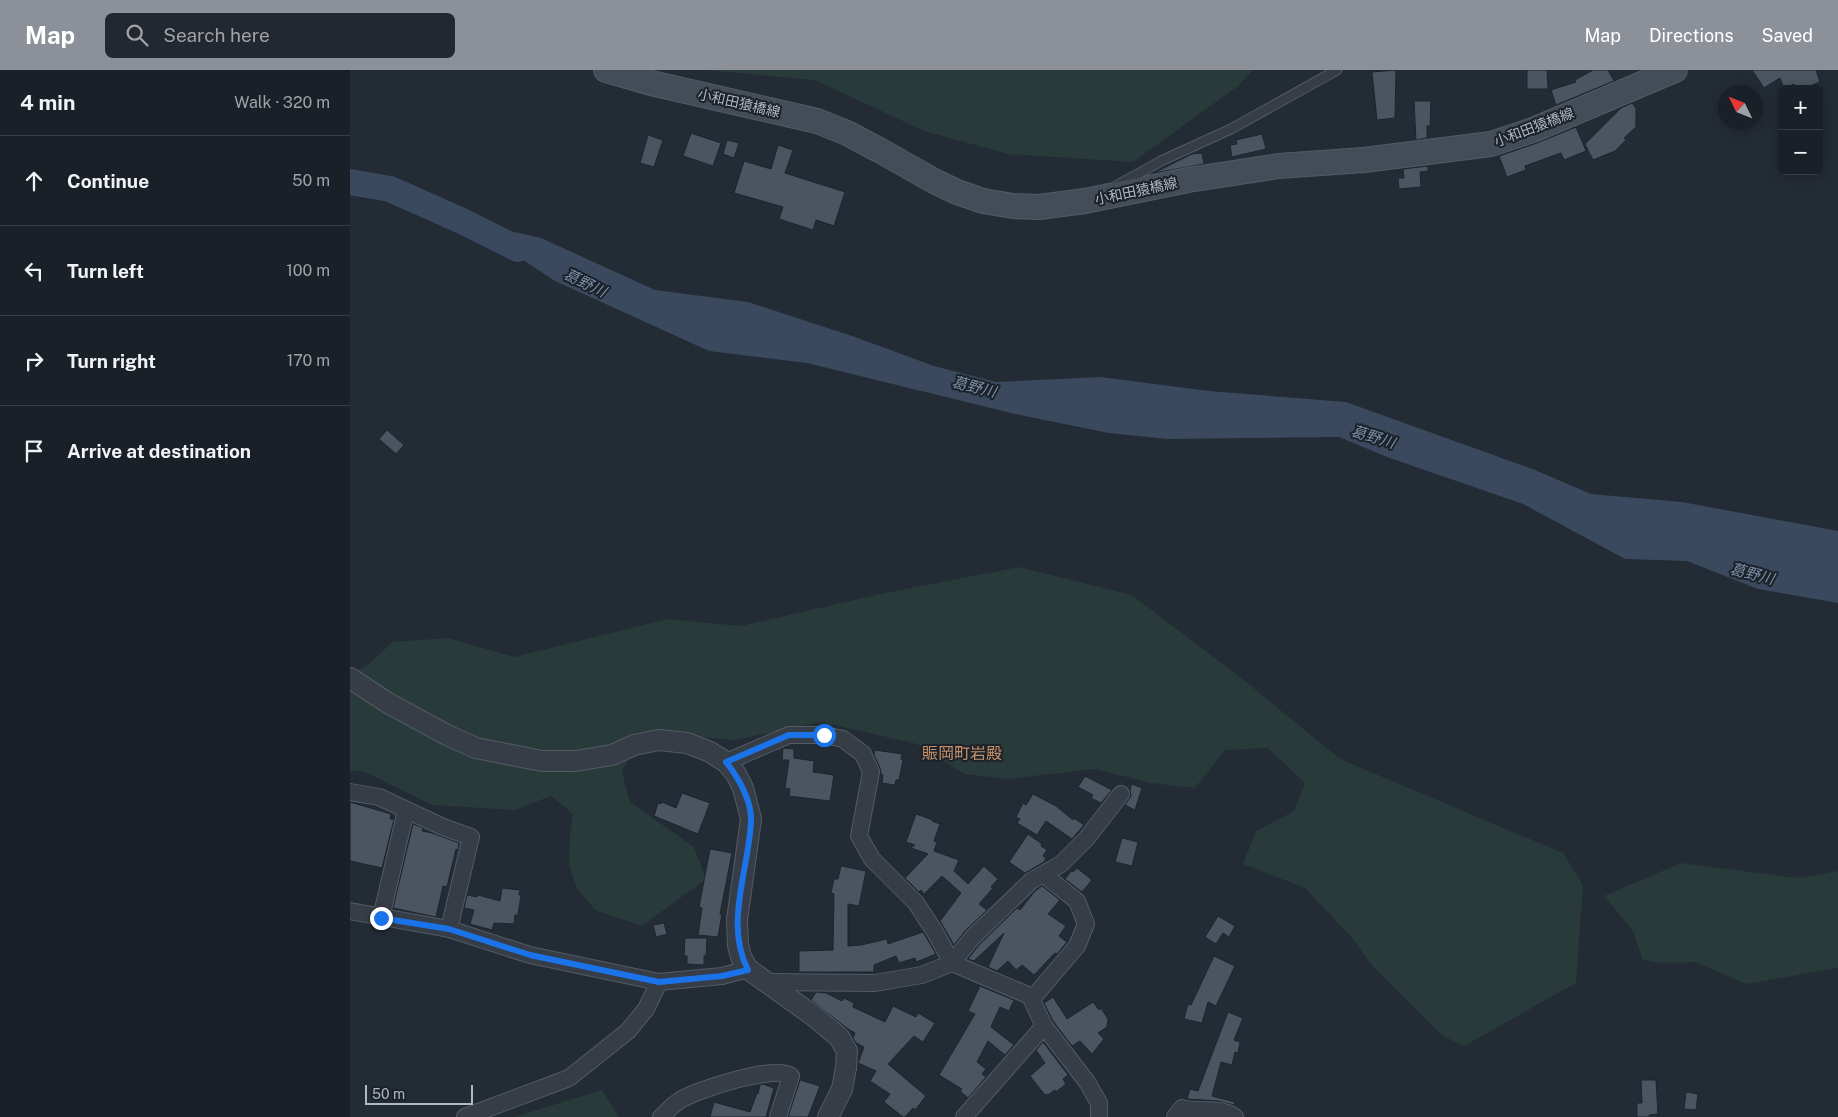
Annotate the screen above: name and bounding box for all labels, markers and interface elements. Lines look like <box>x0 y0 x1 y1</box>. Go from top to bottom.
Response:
search box <box>105 13 455 58</box>
text: Map <box>25 21 75 49</box>
icon: search <box>123 21 151 49</box>
text: Search here <box>163 24 270 46</box>
text: Map <box>1584 25 1621 46</box>
text: Directions <box>1649 25 1734 46</box>
text: Saved <box>1762 25 1813 46</box>
north arrow <box>1718 85 1763 130</box>
map controls <box>1778 85 1823 175</box>
button: + <box>1778 85 1823 130</box>
street label: 小和田猿橋線 <box>696 86 782 120</box>
text: 4 min <box>20 90 75 115</box>
text: Walk · 320 m <box>234 93 330 112</box>
street label: 小和田猿橋線 <box>1492 104 1576 150</box>
button: − <box>1778 130 1823 175</box>
icon: ahead <box>20 167 48 195</box>
text: Continue <box>67 170 149 192</box>
text: 50 m <box>292 171 330 190</box>
street label: 小和田猿橋線 <box>1093 174 1179 208</box>
icon: left <box>20 257 48 285</box>
text: Turn left <box>67 260 144 282</box>
text: 100 m <box>286 261 330 280</box>
water label: 葛野川 <box>561 265 611 301</box>
icon: right <box>20 347 48 375</box>
text: Turn right <box>67 350 156 372</box>
text: 170 m <box>287 351 330 370</box>
water label: 葛野川 <box>950 373 1000 401</box>
water label: 葛野川 <box>1349 422 1399 452</box>
icon: arrive <box>20 437 48 465</box>
text: Arrive at destination <box>67 440 251 462</box>
water label: 葛野川 <box>1728 560 1778 588</box>
route start <box>813 724 836 747</box>
district label: 賑岡町岩殿 <box>922 744 1002 763</box>
route end <box>370 907 393 930</box>
scale bar <box>365 1082 472 1105</box>
text: 50 m <box>372 1086 405 1102</box>

